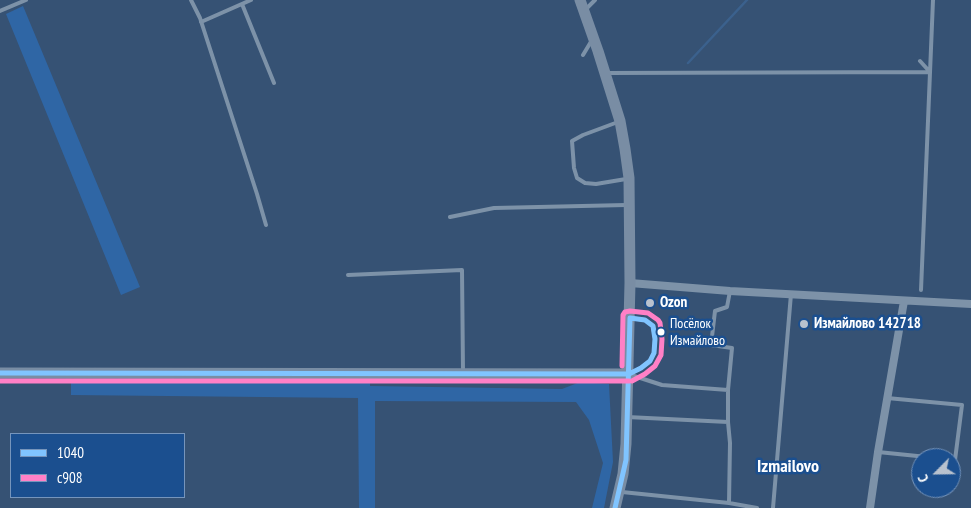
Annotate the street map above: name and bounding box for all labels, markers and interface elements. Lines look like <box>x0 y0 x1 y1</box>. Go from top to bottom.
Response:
place label: Ozon <box>660 294 687 312</box>
marker: Ozon <box>644 297 656 309</box>
place label: Измайлово 142718 <box>814 315 921 333</box>
place label: Посёлок Измайлово <box>670 316 725 348</box>
marker: Измайлово 142718 <box>798 318 810 330</box>
marker: Посёлок Измайлово <box>656 327 666 337</box>
legend <box>10 433 185 498</box>
text: 1040 <box>57 443 84 462</box>
north arrow <box>911 448 961 498</box>
district label: Izmailovo <box>757 456 819 478</box>
text: с908 <box>57 468 83 487</box>
text: С <box>914 472 933 485</box>

